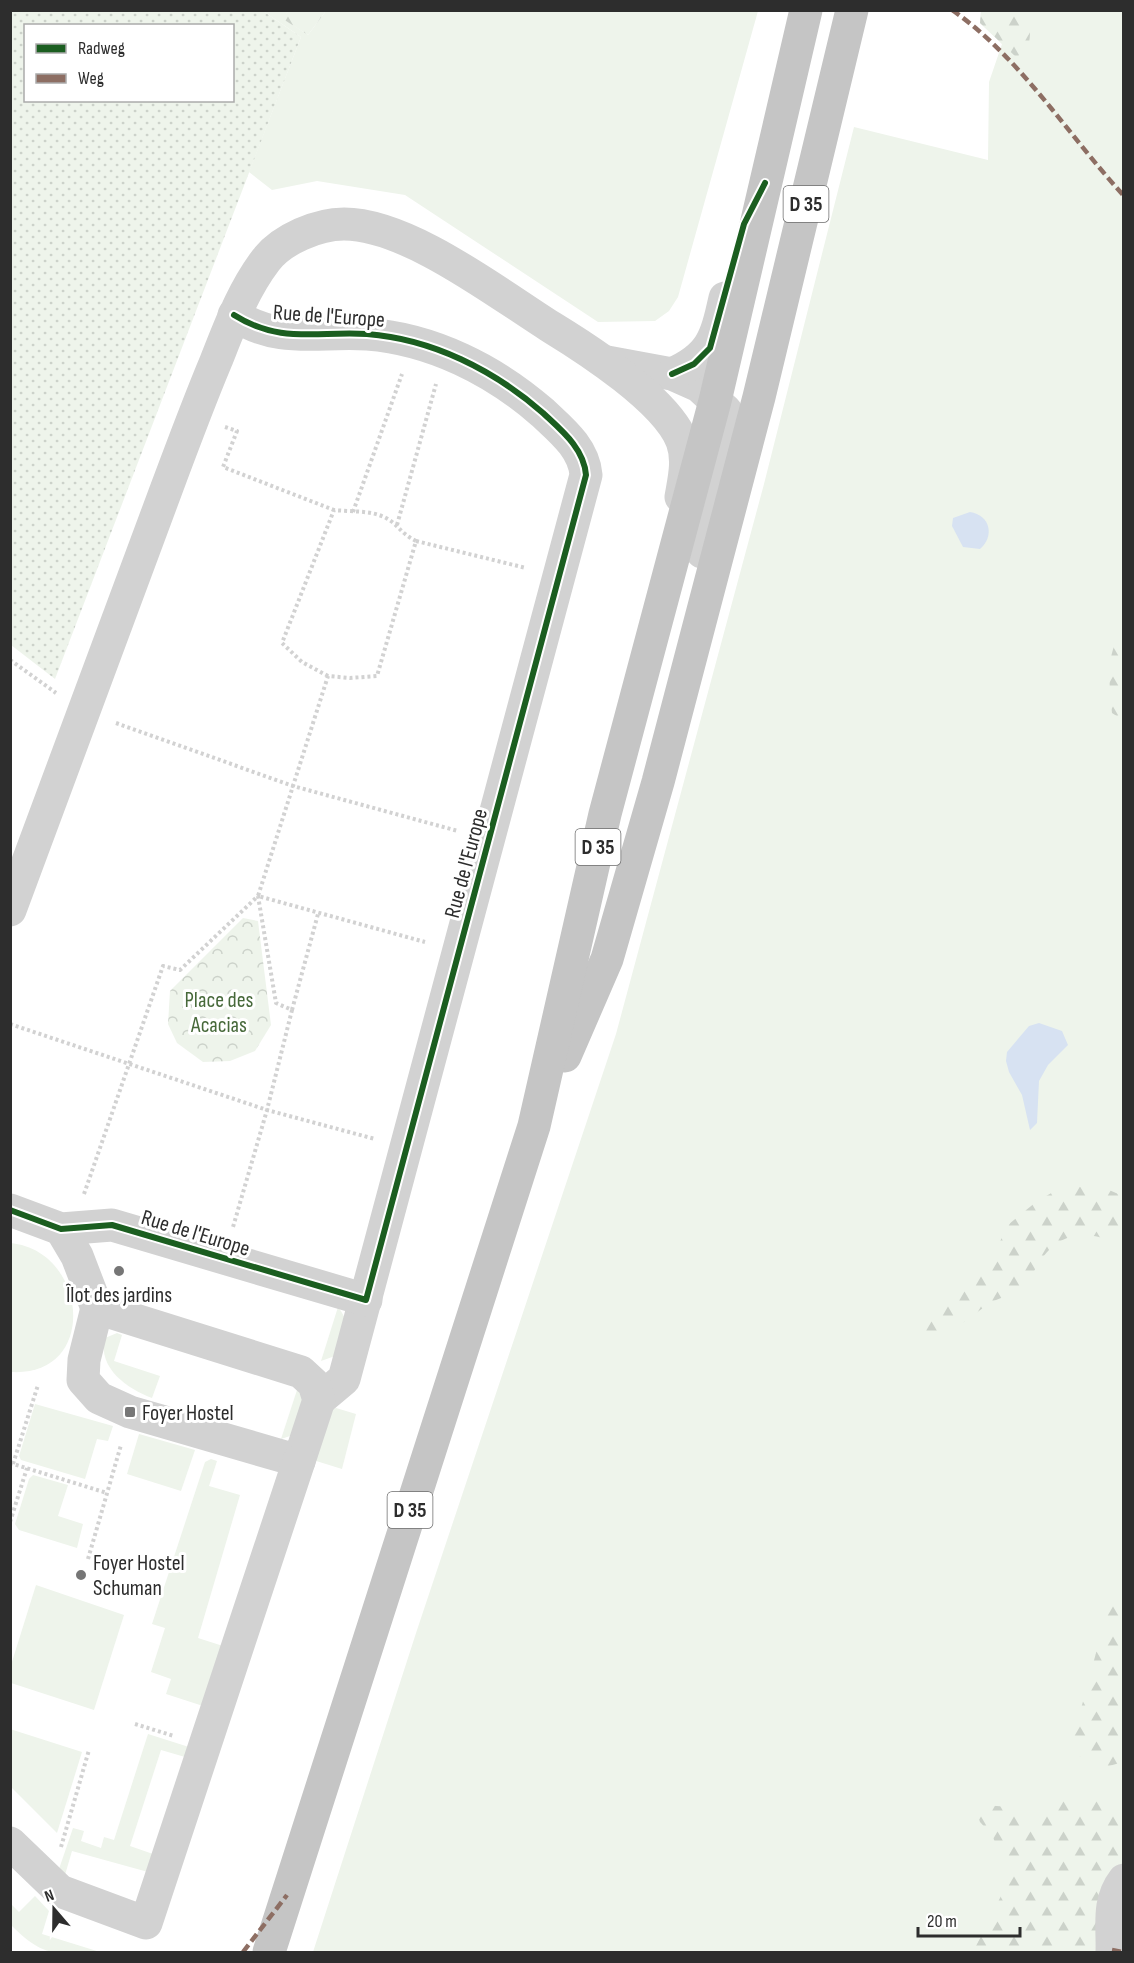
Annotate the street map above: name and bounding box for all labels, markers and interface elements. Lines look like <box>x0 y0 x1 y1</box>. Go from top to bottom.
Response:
legend <box>24 24 234 102</box>
text: Radweg <box>78 38 125 59</box>
text: Weg <box>78 68 104 89</box>
road number: D 35 <box>784 186 828 222</box>
street label: Rue de l'Europe <box>272 299 386 334</box>
street label: Rue de l'Europe <box>439 806 494 921</box>
road number: D 35 <box>576 829 620 865</box>
park label: Place des Acacias <box>185 987 254 1039</box>
street label: Rue de l'Europe <box>138 1204 253 1263</box>
marker: Îlot des jardins <box>112 1264 126 1278</box>
place label: Îlot des jardins <box>65 1282 172 1309</box>
place label: Foyer Hostel <box>142 1400 234 1427</box>
marker: Foyer Hostel <box>123 1405 137 1419</box>
road number: D 35 <box>388 1492 432 1528</box>
place label: Foyer Hostel Schuman <box>93 1550 185 1602</box>
marker: Foyer Hostel Schuman <box>74 1568 88 1582</box>
north arrow <box>24 1879 84 1939</box>
text: N <box>42 1886 57 1907</box>
scale bar <box>918 1900 1020 1938</box>
text: 20 m <box>927 1911 957 1932</box>

